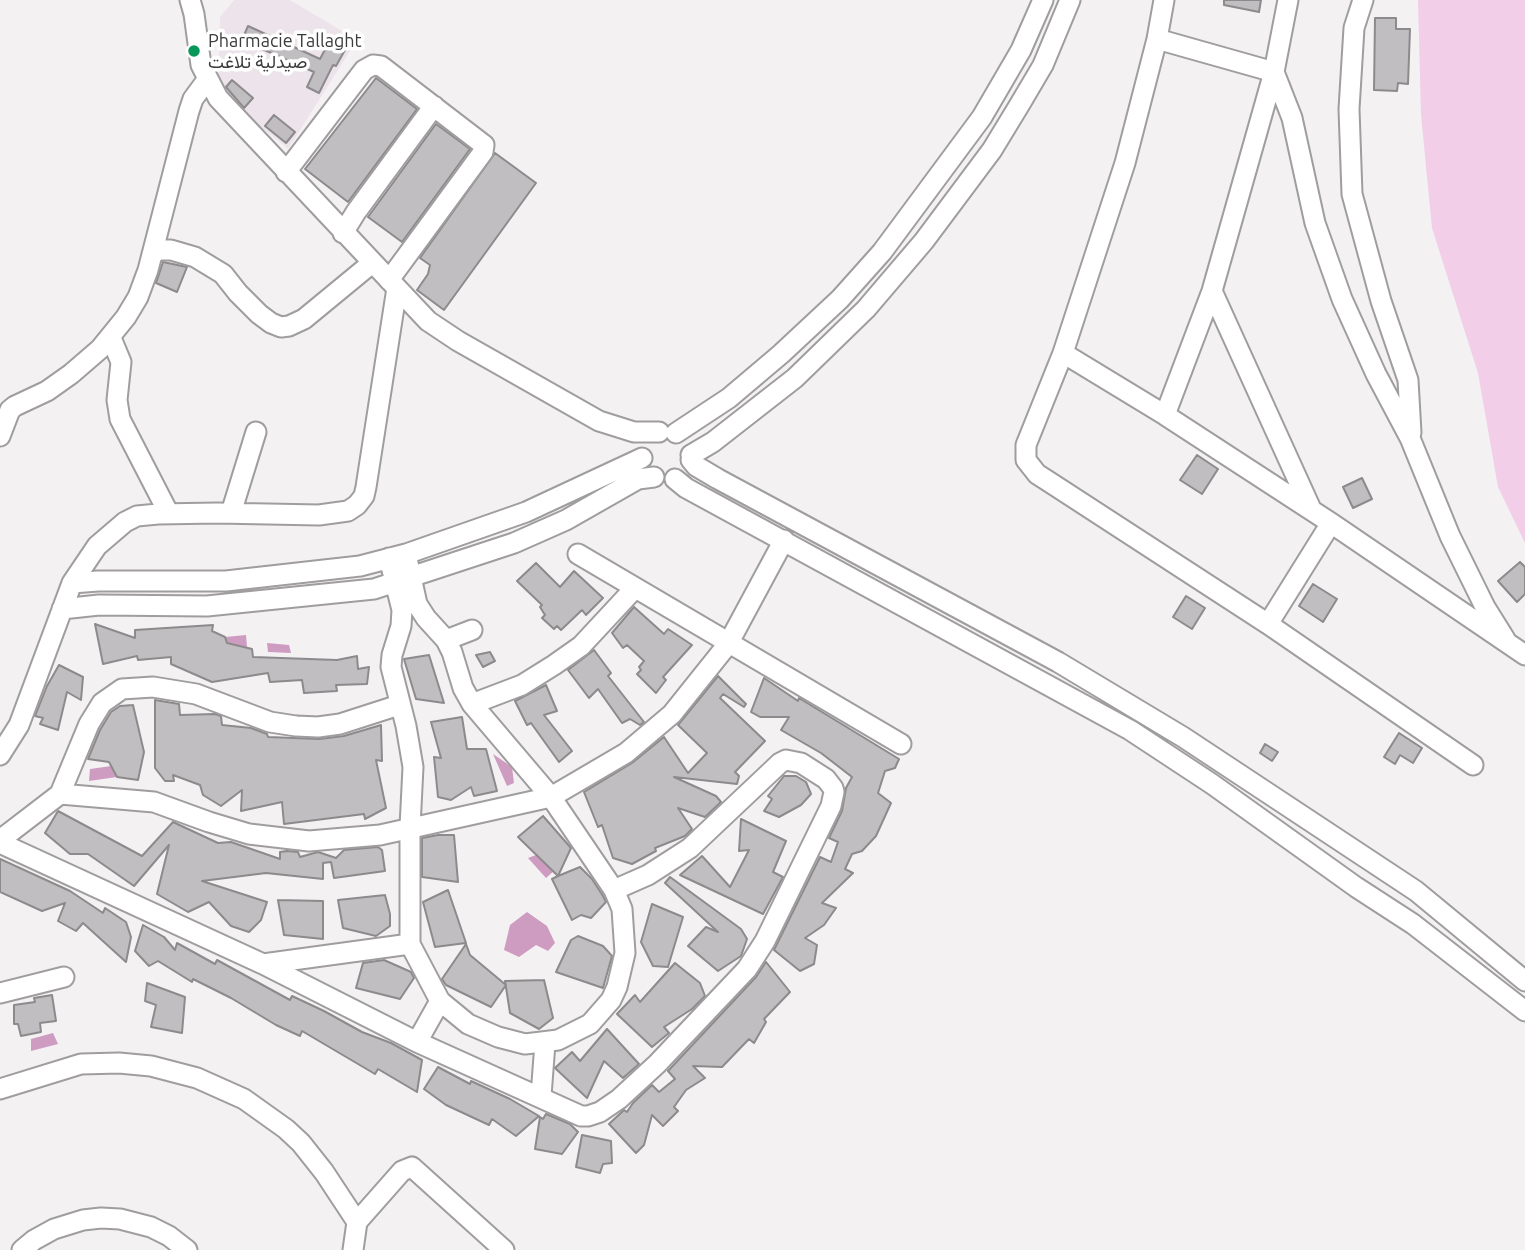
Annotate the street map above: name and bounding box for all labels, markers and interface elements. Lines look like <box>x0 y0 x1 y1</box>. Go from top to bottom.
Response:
place label: Pharmacie Tallaght صيدلية تلاغت <box>208 30 362 72</box>
marker: Pharmacie Tallaght صيدلية تلاغت <box>186 43 202 59</box>

